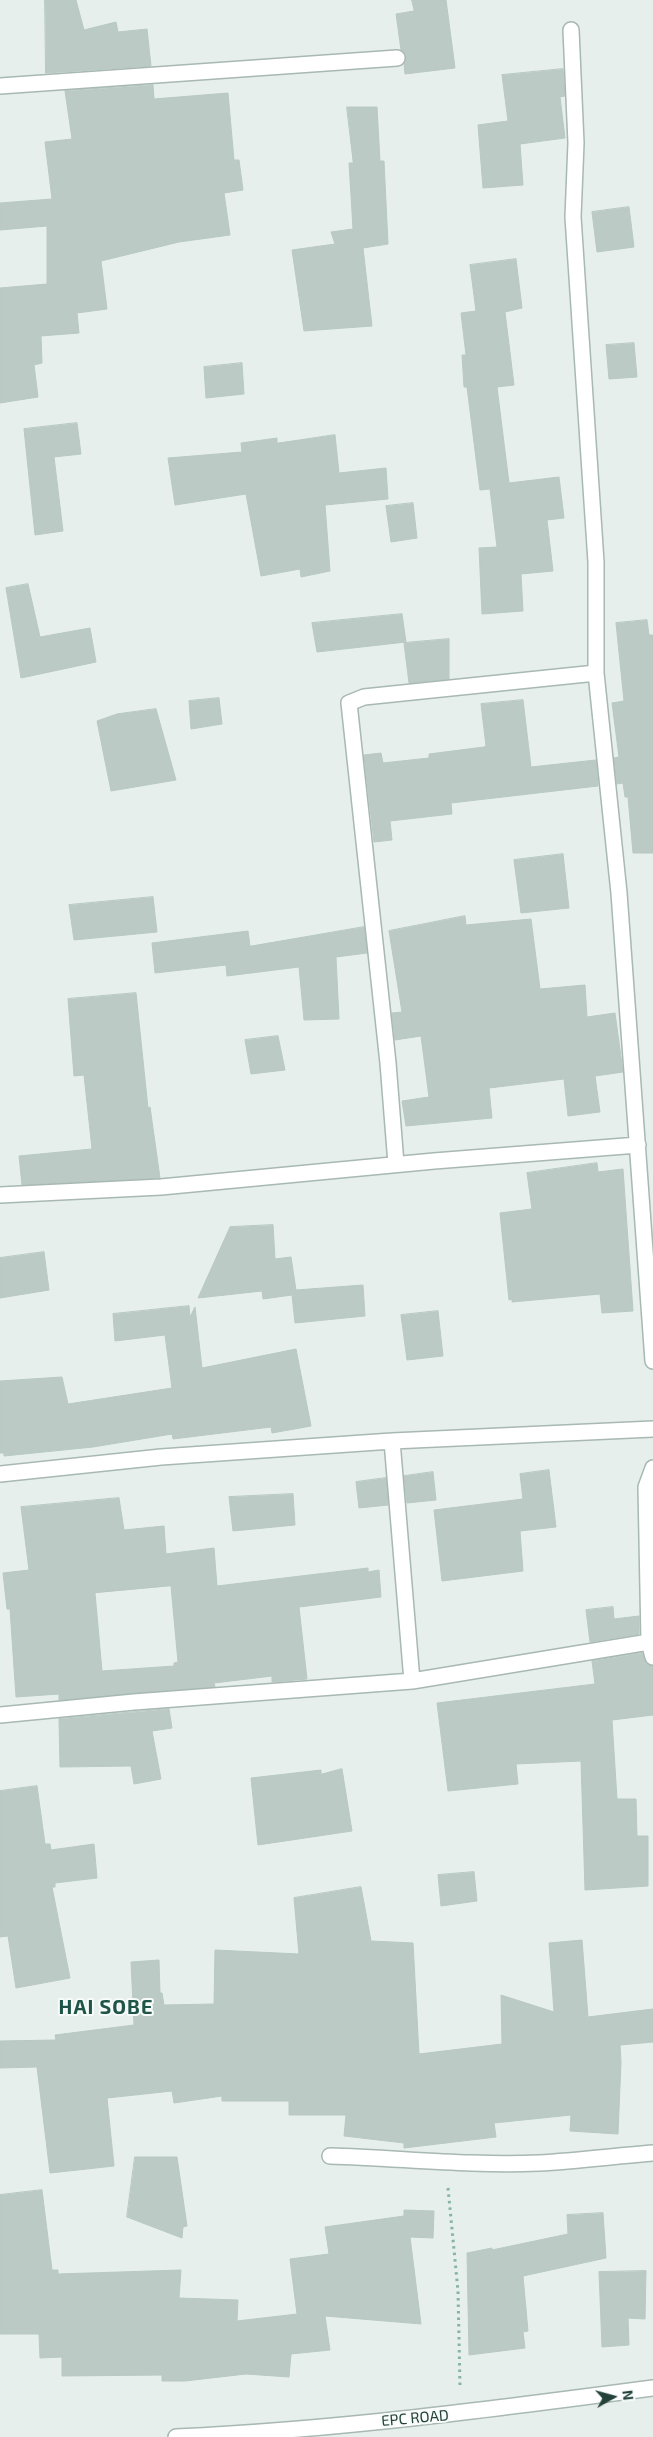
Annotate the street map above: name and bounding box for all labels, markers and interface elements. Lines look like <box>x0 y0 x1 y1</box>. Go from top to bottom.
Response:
district label: HAI SOBE <box>58 1995 154 2019</box>
north arrow <box>588 2372 638 2422</box>
text: N <box>619 2389 637 2401</box>
street label: EPC ROAD <box>381 2406 449 2430</box>

